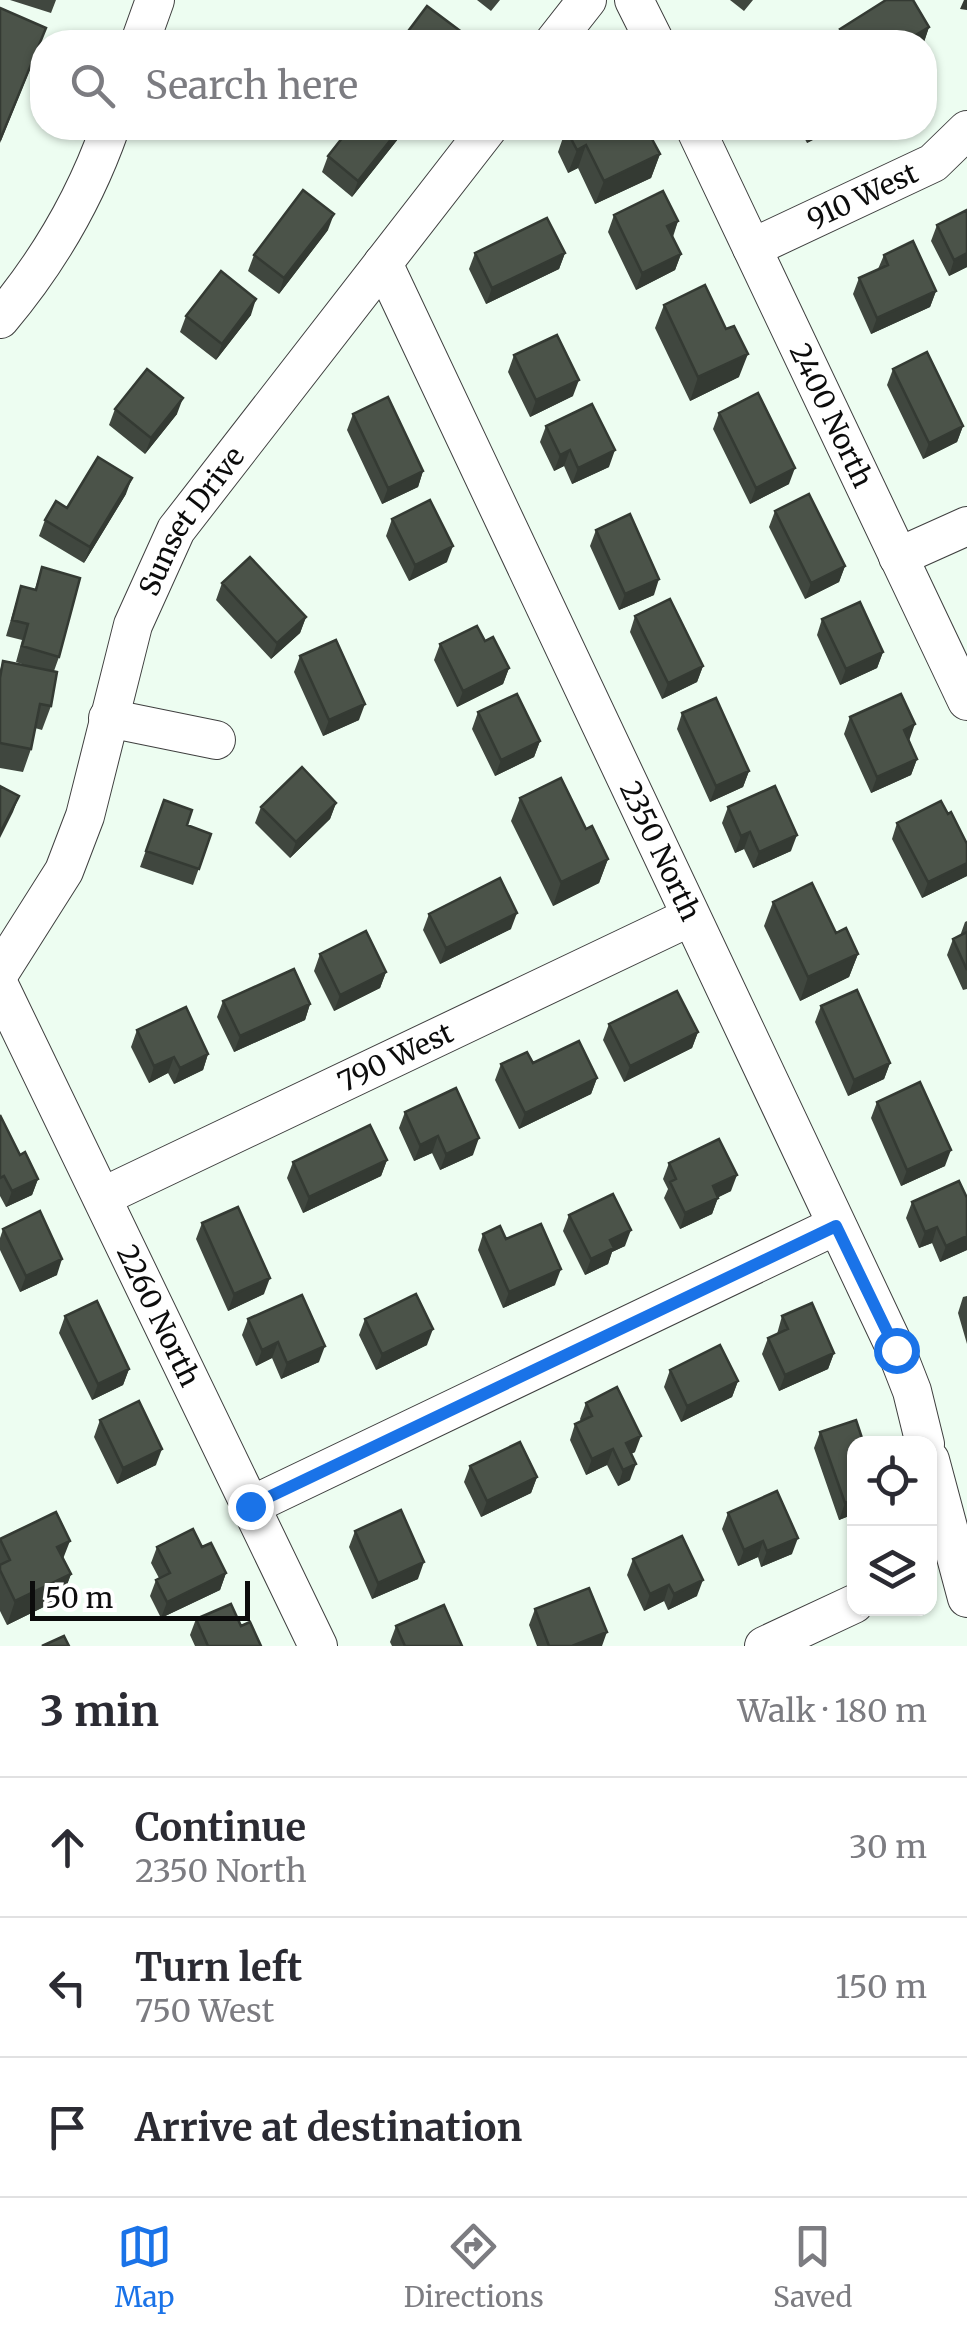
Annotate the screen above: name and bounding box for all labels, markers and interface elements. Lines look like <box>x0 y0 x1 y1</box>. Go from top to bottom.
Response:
search box <box>30 30 937 140</box>
icon: search <box>65 58 120 113</box>
text: Search here <box>145 62 358 109</box>
street label: 910 West <box>801 155 924 238</box>
street label: 2400 North <box>782 337 881 493</box>
street label: Sunset Drive <box>131 439 252 601</box>
street label: 2350 North <box>612 775 709 926</box>
street label: 790 West <box>332 1014 459 1100</box>
street label: 2260 North <box>109 1239 208 1393</box>
route start <box>874 1328 920 1374</box>
map controls <box>847 1436 937 1616</box>
button: locate <box>847 1436 937 1526</box>
route end <box>228 1484 274 1530</box>
button: layers <box>847 1526 937 1616</box>
scale bar <box>30 1576 250 1620</box>
text: 50 m <box>45 1580 113 1616</box>
text: 3 min <box>40 1685 159 1737</box>
text: Walk · 180 m <box>738 1691 927 1731</box>
text: Continue <box>135 1804 306 1851</box>
icon: ahead <box>40 1820 95 1875</box>
text: 30 m <box>849 1827 927 1867</box>
text: 2350 North <box>135 1851 307 1891</box>
text: Turn left <box>135 1944 302 1991</box>
icon: left <box>40 1960 95 2015</box>
text: 150 m <box>835 1967 927 2007</box>
text: 750 West <box>135 1991 274 2031</box>
icon: arrive <box>40 2100 95 2155</box>
text: Arrive at destination <box>135 2104 522 2151</box>
tab: Map <box>115 2219 174 2315</box>
tab: Directions <box>404 2219 544 2315</box>
tab: Saved <box>773 2219 852 2315</box>

